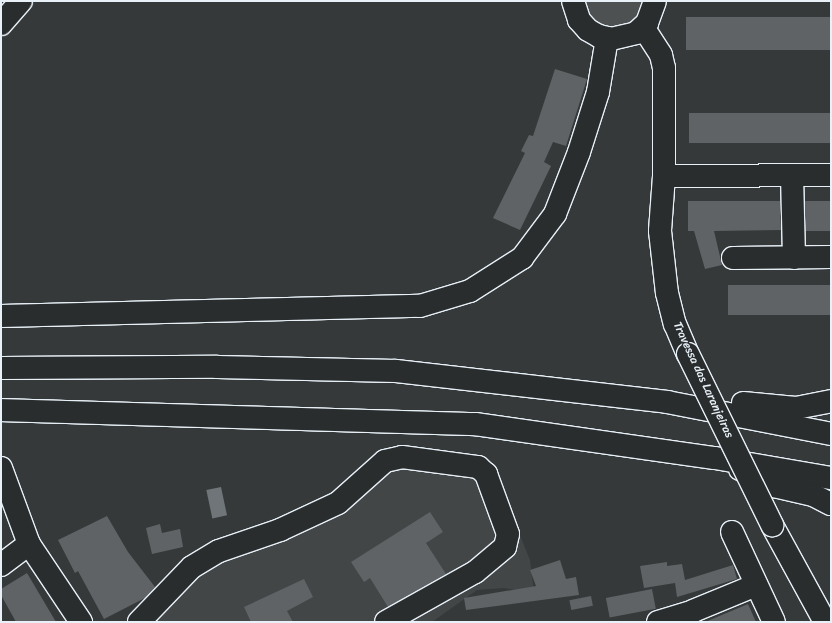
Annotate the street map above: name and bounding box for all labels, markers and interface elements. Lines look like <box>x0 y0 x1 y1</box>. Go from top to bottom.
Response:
street label: Travessa das Laranjeiras <box>670 319 736 441</box>

